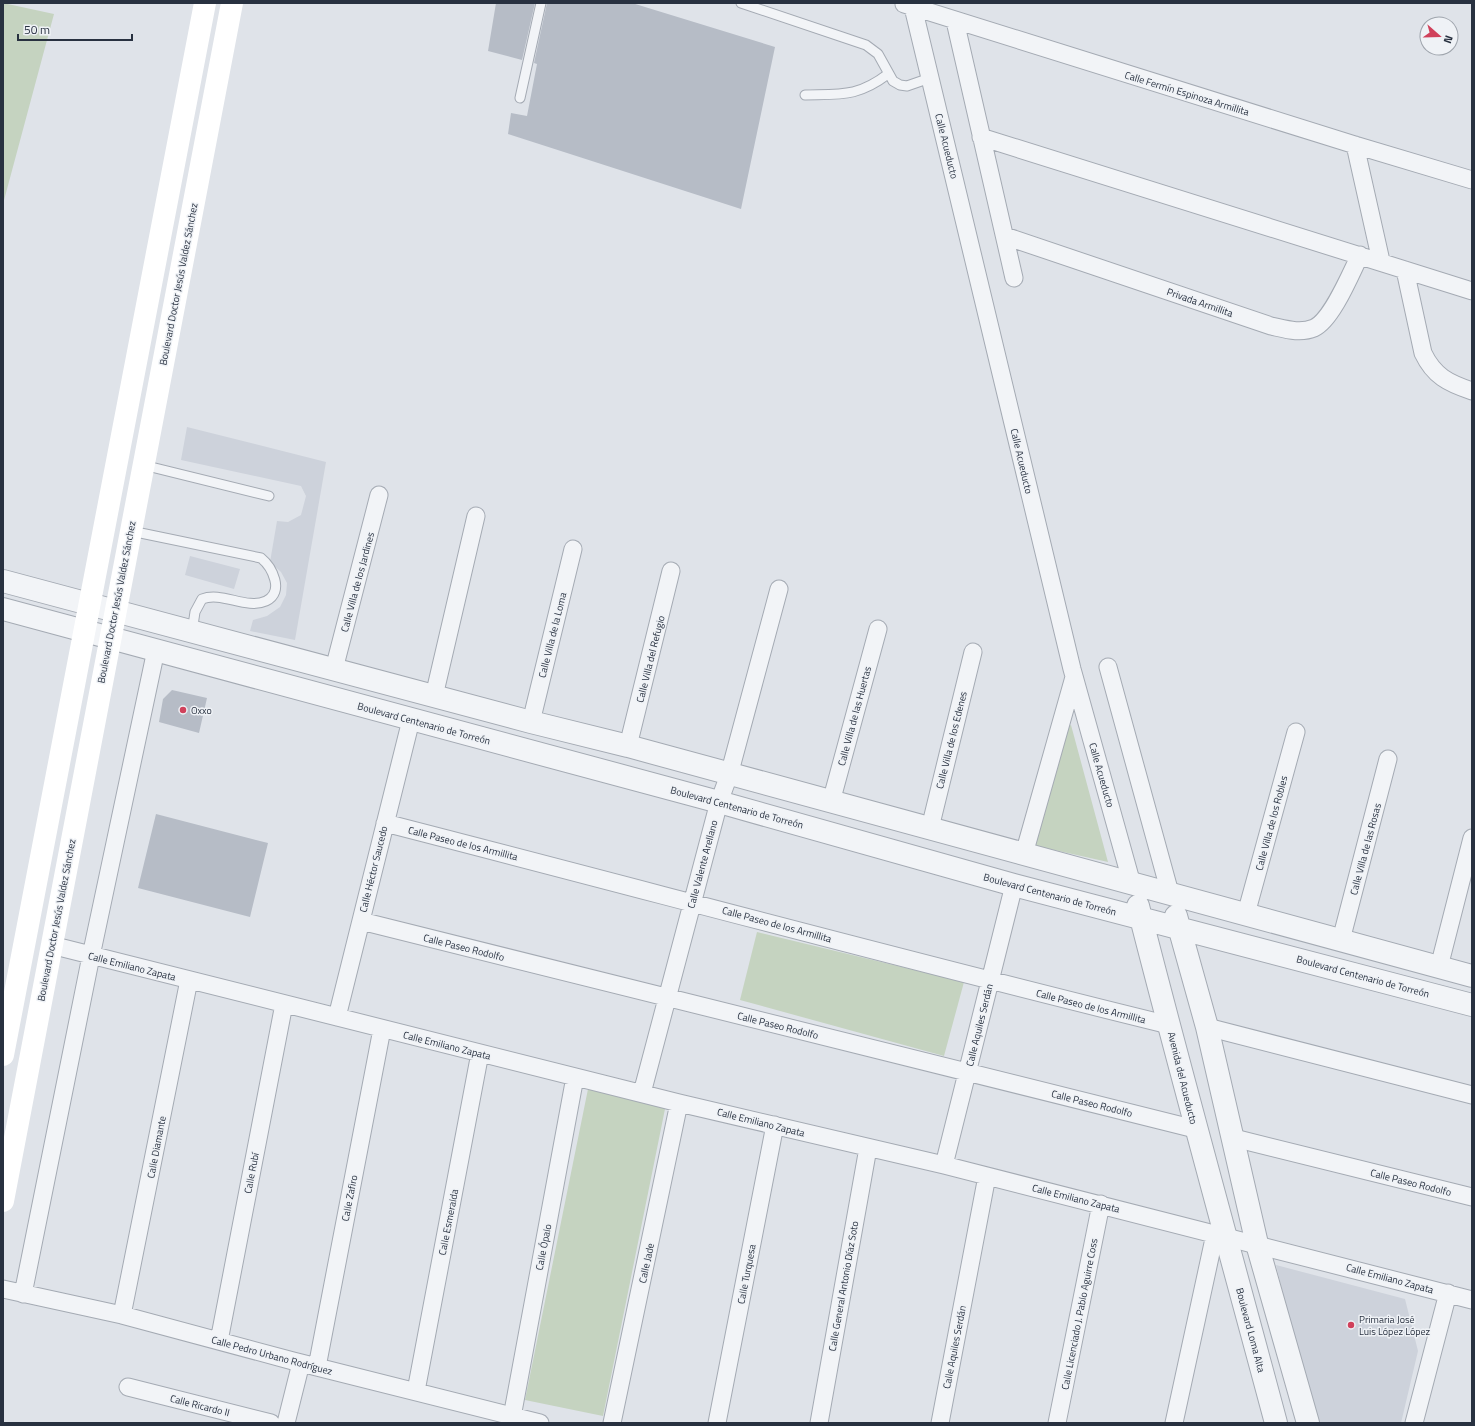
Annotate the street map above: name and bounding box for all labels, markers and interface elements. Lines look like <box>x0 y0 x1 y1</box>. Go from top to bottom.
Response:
scale bar <box>18 16 132 42</box>
north arrow <box>1419 16 1459 56</box>
text: 50 m <box>24 20 50 39</box>
text: N <box>1440 33 1457 46</box>
street label: Calle Fermín Espinoza Armillita <box>1123 67 1251 120</box>
street label: Calle Acueducto <box>931 112 962 180</box>
street label: Boulevard Doctor Jesús Valdez Sánchez <box>155 201 202 366</box>
street label: Privada Armillita <box>1165 284 1235 321</box>
street label: Calle Acueducto <box>1007 427 1036 495</box>
street label: Boulevard Doctor Jesús Valdez Sánchez <box>93 519 140 684</box>
street label: Calle Villa de los Jardines <box>337 530 378 634</box>
street label: Calle Villa de la Loma <box>535 591 570 679</box>
street label: Calle Villa del Refugio <box>632 614 669 704</box>
street label: Calle Villa de las Huertas <box>834 664 875 768</box>
street label: Calle Villa de los Edenes <box>932 689 971 790</box>
street label: Boulevard Centenario de Torreón <box>356 698 492 748</box>
place label: Oxxo <box>191 703 212 718</box>
marker: Oxxo <box>178 705 188 715</box>
street label: Calle Acueducto <box>1085 741 1118 809</box>
street label: Calle Villa de los Robles <box>1252 774 1291 872</box>
street label: Boulevard Centenario de Torreón <box>669 782 805 832</box>
street label: Calle Villa de las Rosas <box>1346 801 1385 897</box>
street label: Calle Valente Arellano <box>683 818 722 910</box>
street label: Calle Paseo de los Armillita <box>406 823 519 864</box>
street label: Calle Héctor Saucedo <box>355 824 391 914</box>
street label: Boulevard Doctor Jesús Valdez Sánchez <box>33 837 80 1002</box>
street label: Boulevard Centenario de Torreón <box>982 869 1118 919</box>
street label: Calle Paseo de los Armillita <box>721 903 833 946</box>
street label: Calle Paseo Rodolfo <box>422 930 506 965</box>
street label: Calle Emiliano Zapata <box>86 948 177 985</box>
street label: Boulevard Centenario de Torreón <box>1295 951 1431 1001</box>
street label: Calle Aquiles Serdán <box>962 982 997 1068</box>
street label: Calle Paseo de los Armillita <box>1034 986 1147 1027</box>
street label: Calle Paseo Rodolfo <box>736 1008 820 1043</box>
street label: Calle Emiliano Zapata <box>401 1027 492 1064</box>
street label: Avenida del Acueducto <box>1164 1030 1201 1126</box>
street label: Calle Paseo Rodolfo <box>1050 1086 1134 1121</box>
street label: Calle Emiliano Zapata <box>715 1104 806 1141</box>
street label: Calle Diamante <box>143 1115 170 1180</box>
street label: Calle Rubí <box>240 1151 263 1195</box>
street label: Calle Paseo Rodolfo <box>1369 1165 1453 1200</box>
street label: Calle Zafiro <box>338 1174 361 1223</box>
street label: Calle Emiliano Zapata <box>1030 1180 1121 1217</box>
street label: Calle Esmeralda <box>435 1188 462 1256</box>
street label: Calle General Antonio Díaz Soto <box>825 1220 862 1352</box>
street label: Calle Ópalo <box>532 1223 555 1271</box>
street label: Calle Licenciado J. Pablo Aguirre Coss <box>1057 1237 1102 1391</box>
street label: Calle Jade <box>635 1242 658 1285</box>
street label: Calle Turquesa <box>733 1243 760 1305</box>
street label: Calle Emiliano Zapata <box>1344 1260 1435 1297</box>
street label: Boulevard Loma Alta <box>1232 1286 1269 1374</box>
street label: Calle Aquiles Serdán <box>939 1304 970 1390</box>
place label: Primaria José Luis López López <box>1359 1312 1431 1339</box>
marker: Primaria José Luis López López <box>1346 1320 1356 1330</box>
street label: Calle Pedro Urbano Rodríguez <box>210 1332 334 1379</box>
street label: Calle Ricardo II <box>168 1391 231 1420</box>

